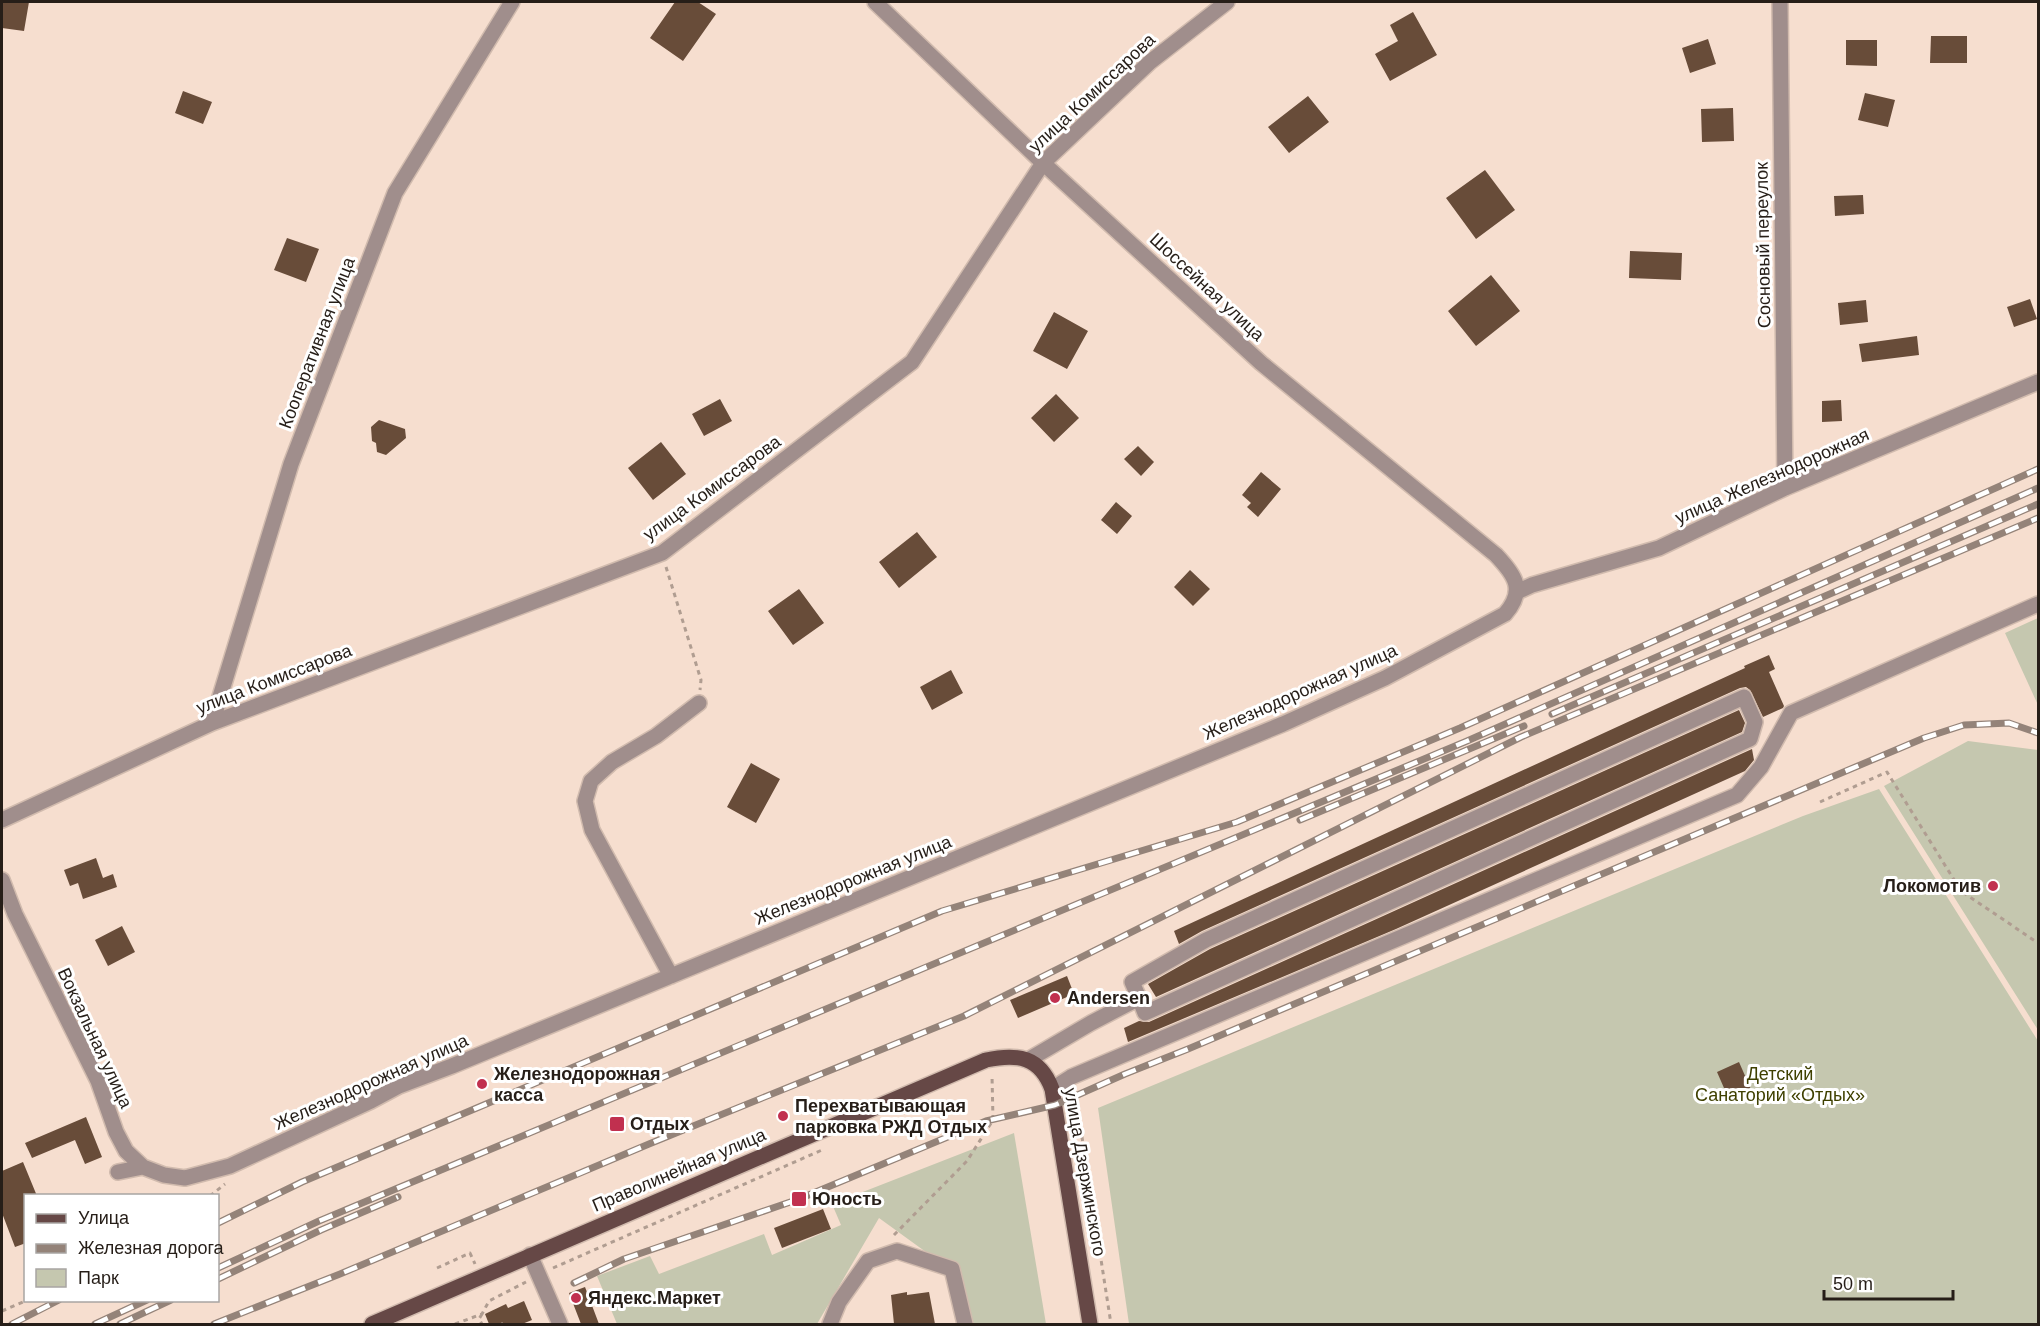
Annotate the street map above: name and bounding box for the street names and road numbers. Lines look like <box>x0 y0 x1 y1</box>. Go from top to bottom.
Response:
street label: улица Комиссарова <box>1025 29 1160 157</box>
street label: Сосновый переулок <box>1752 162 1774 328</box>
street label: Шоссейная улица <box>1146 229 1269 346</box>
street label: Кооперативная улица <box>275 254 359 432</box>
street label: улица Железнодорожная <box>1672 424 1872 528</box>
street label: улица Комиссарова <box>639 431 785 545</box>
street label: улица Комиссарова <box>193 640 355 718</box>
street label: Железнодорожная улица <box>1200 640 1401 744</box>
street label: Железнодорожная улица <box>752 831 955 929</box>
street label: Вокзальная улица <box>54 965 137 1112</box>
street label: Железнодорожная улица <box>271 1030 472 1134</box>
street label: улица Дзержинского <box>1060 1086 1110 1258</box>
street label: Праволинейная улица <box>589 1124 770 1216</box>

